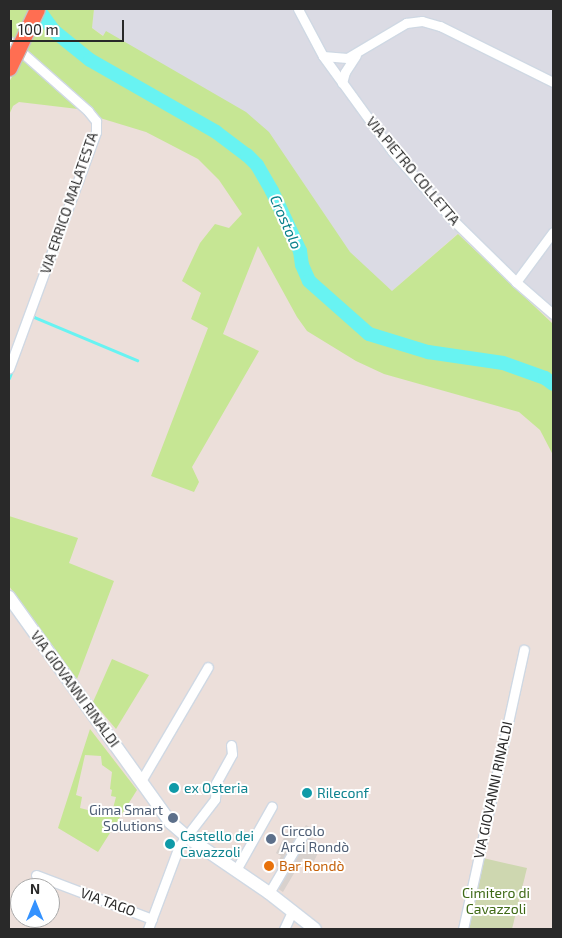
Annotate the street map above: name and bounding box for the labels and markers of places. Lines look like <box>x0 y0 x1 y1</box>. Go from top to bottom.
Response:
place label: ex Osteria <box>184 780 248 796</box>
marker: ex Osteria <box>168 782 180 794</box>
place label: Rileconf <box>317 785 369 801</box>
marker: Rileconf <box>301 787 313 799</box>
place label: Gima Smart Solutions <box>89 802 163 834</box>
marker: Gima Smart Solutions <box>167 812 179 824</box>
place label: Circolo Arci Rondò <box>281 823 349 856</box>
place label: Castello dei Cavazzoli <box>180 828 254 860</box>
marker: Circolo Arci Rondò <box>265 833 277 845</box>
marker: Castello dei Cavazzoli <box>164 838 176 850</box>
place label: Bar Rondò <box>279 858 345 874</box>
marker: Bar Rondò <box>263 860 275 872</box>

